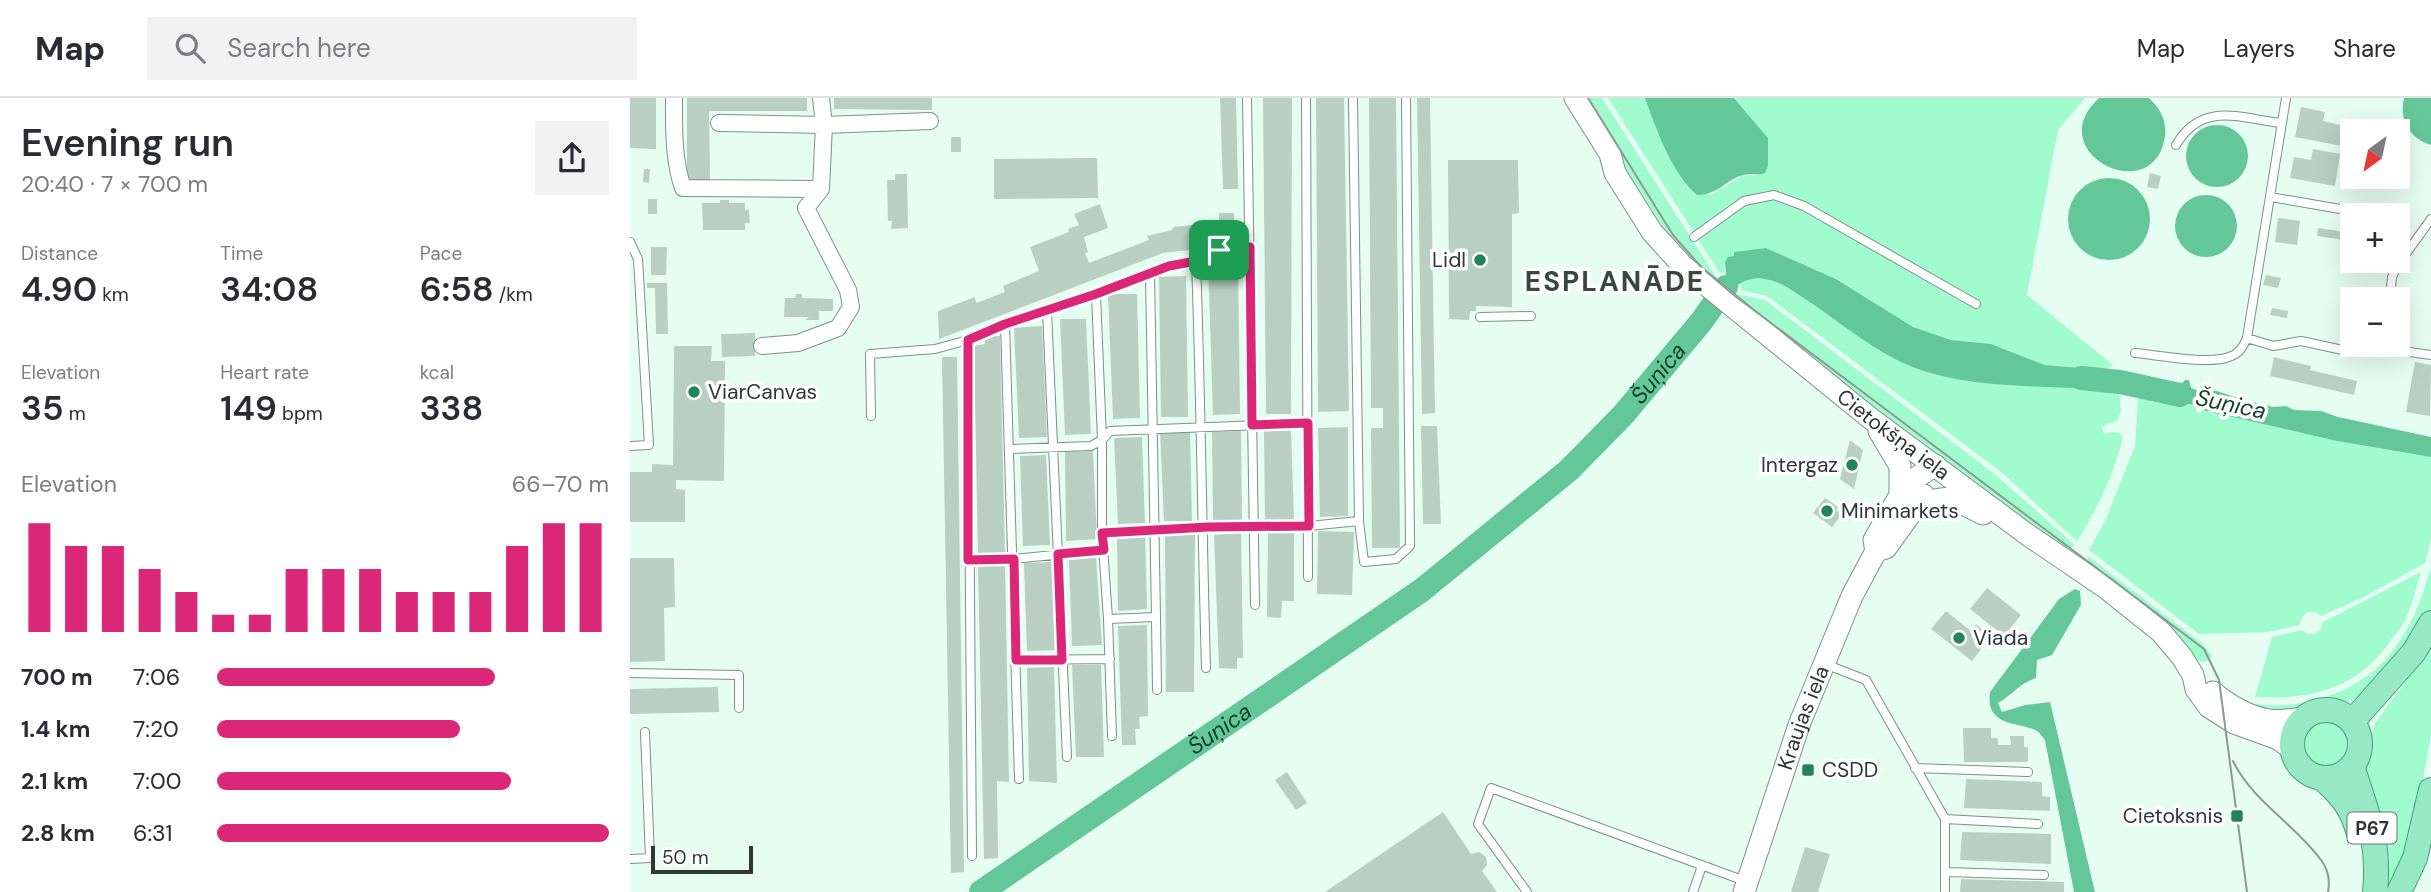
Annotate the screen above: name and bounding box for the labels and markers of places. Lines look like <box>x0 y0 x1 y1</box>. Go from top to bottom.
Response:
pin <box>1189 220 1249 280</box>
place label: Lidl <box>1432 246 1466 274</box>
marker: Lidl <box>1472 252 1488 268</box>
place label: ViarCanvas <box>708 378 817 406</box>
marker: ViarCanvas <box>686 384 702 400</box>
place label: Intergaz <box>1761 451 1838 479</box>
marker: Intergaz <box>1844 457 1860 473</box>
place label: Minimarkets <box>1841 497 1959 525</box>
marker: Minimarkets <box>1819 503 1835 519</box>
place label: Viada <box>1973 624 2028 652</box>
marker: Viada <box>1951 630 1967 646</box>
place label: CSDD <box>1822 756 1878 784</box>
marker: CSDD <box>1800 762 1816 778</box>
place label: Cietoksnis <box>2123 802 2223 830</box>
marker: Cietoksnis <box>2229 808 2245 824</box>

